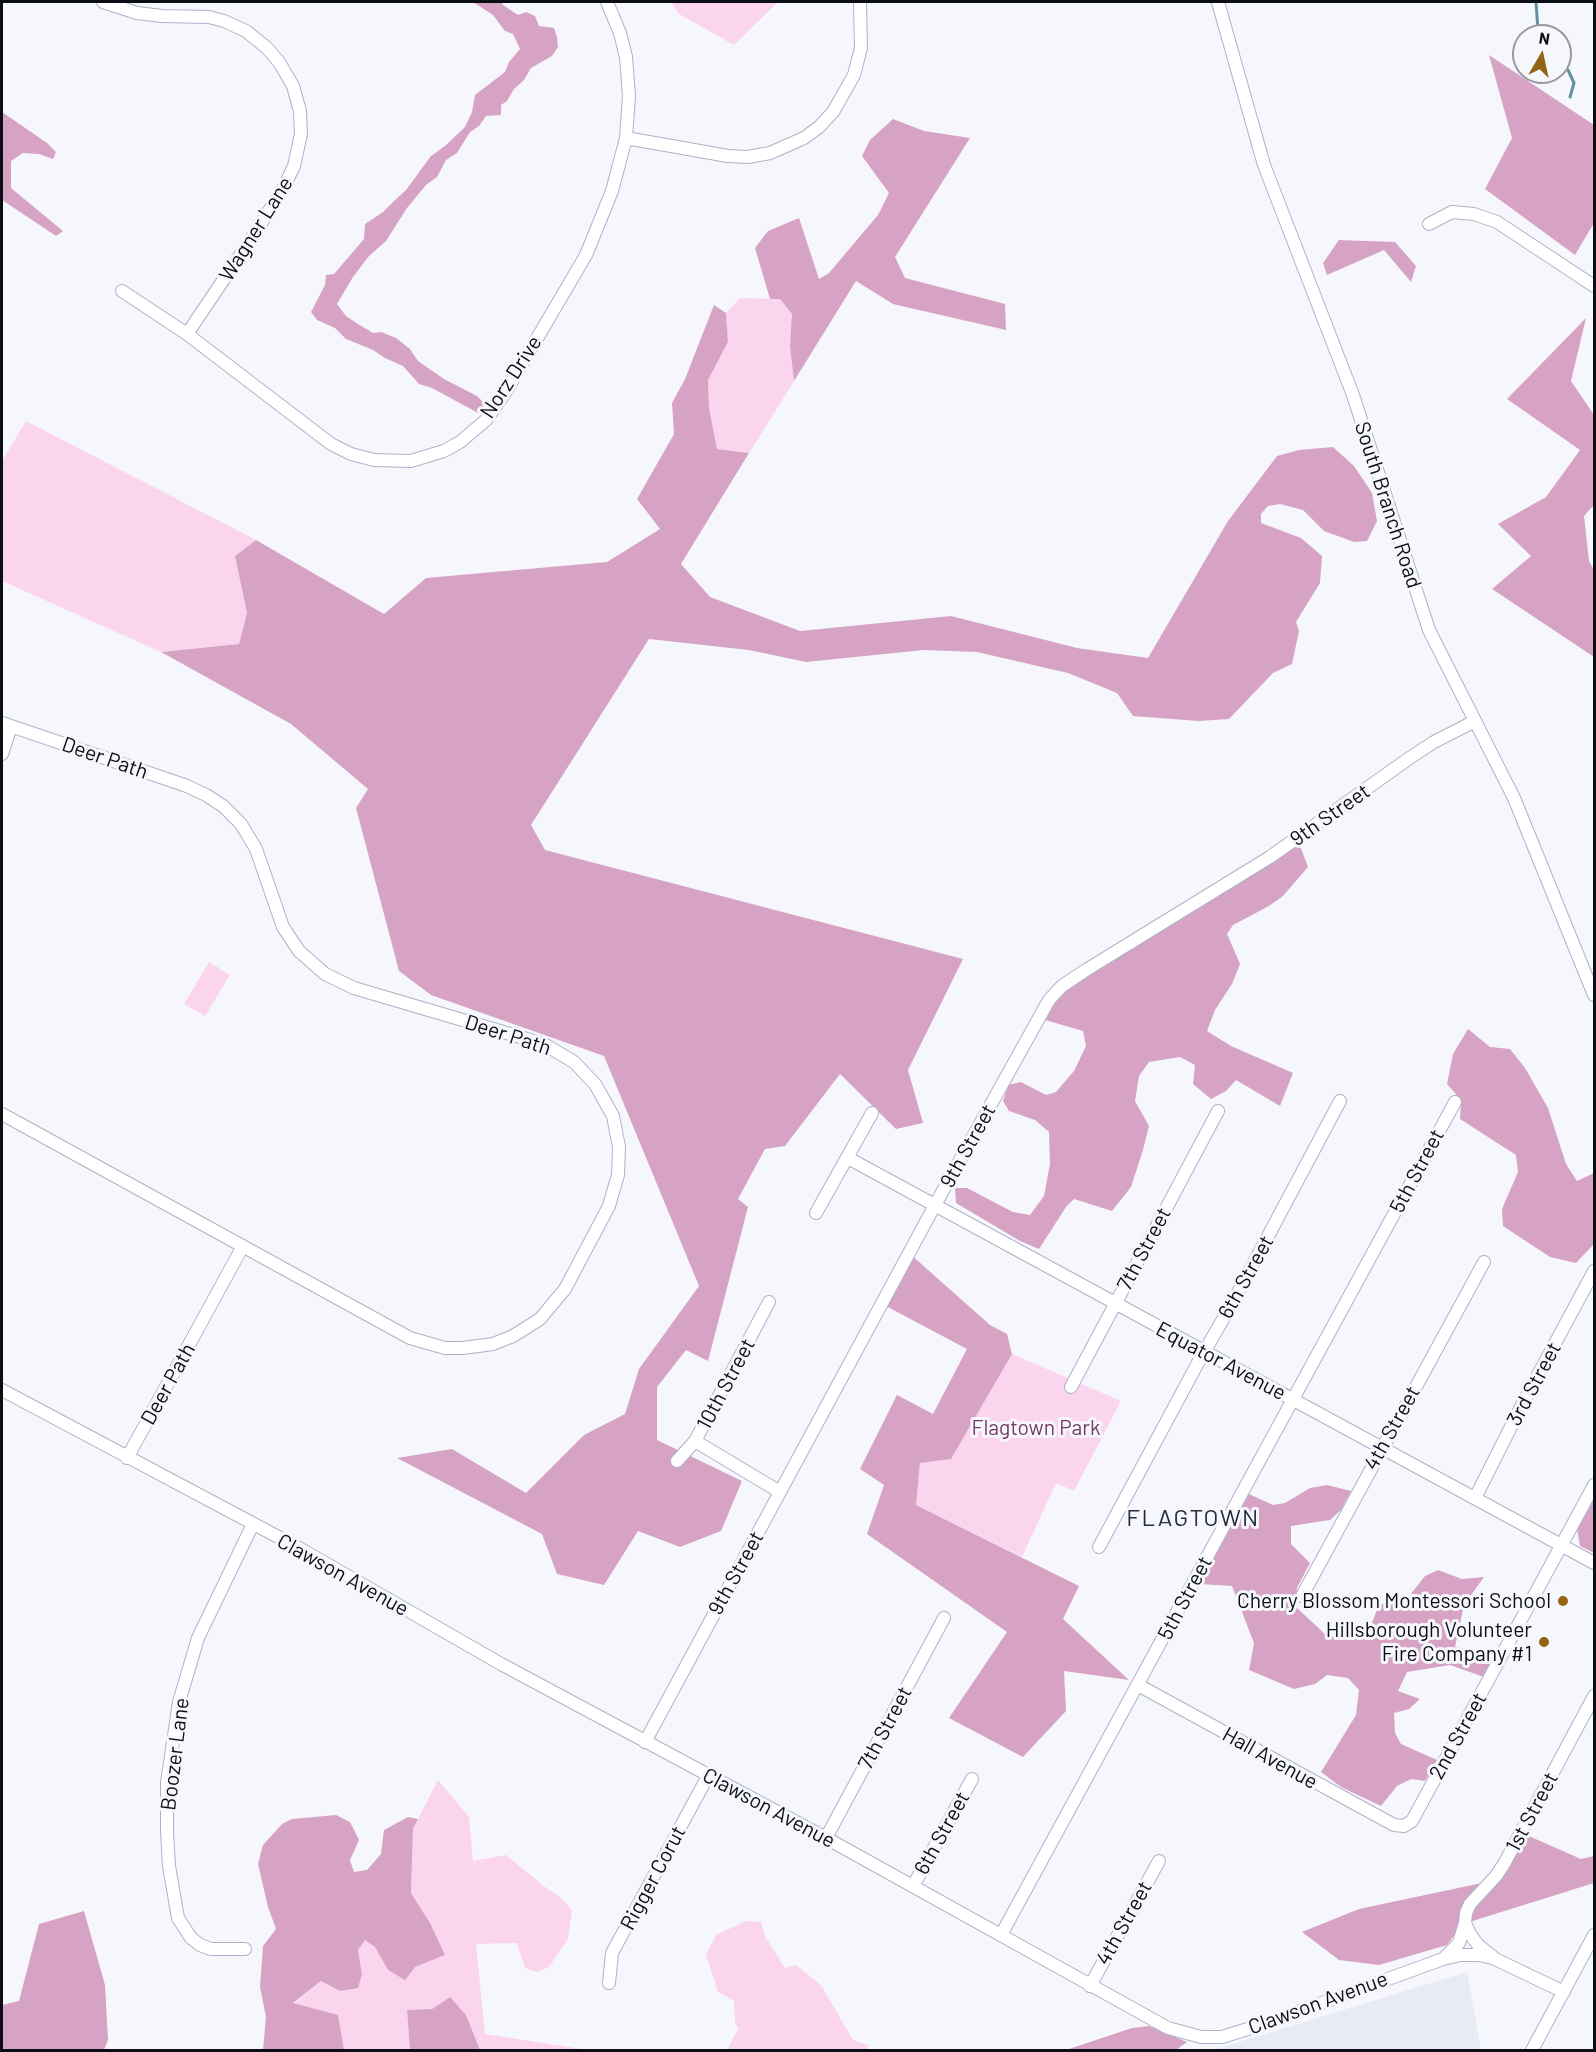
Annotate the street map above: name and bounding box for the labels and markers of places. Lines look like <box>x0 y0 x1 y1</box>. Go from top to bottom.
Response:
place label: Cherry Blossom Montessori School <box>1237 1588 1551 1614</box>
marker: Cherry Blossom Montessori School <box>1556 1594 1570 1608</box>
place label: Hillsborough Volunteer Fire Company #1 <box>1326 1617 1532 1667</box>
marker: Hillsborough Volunteer Fire Company #1 <box>1537 1635 1551 1649</box>

